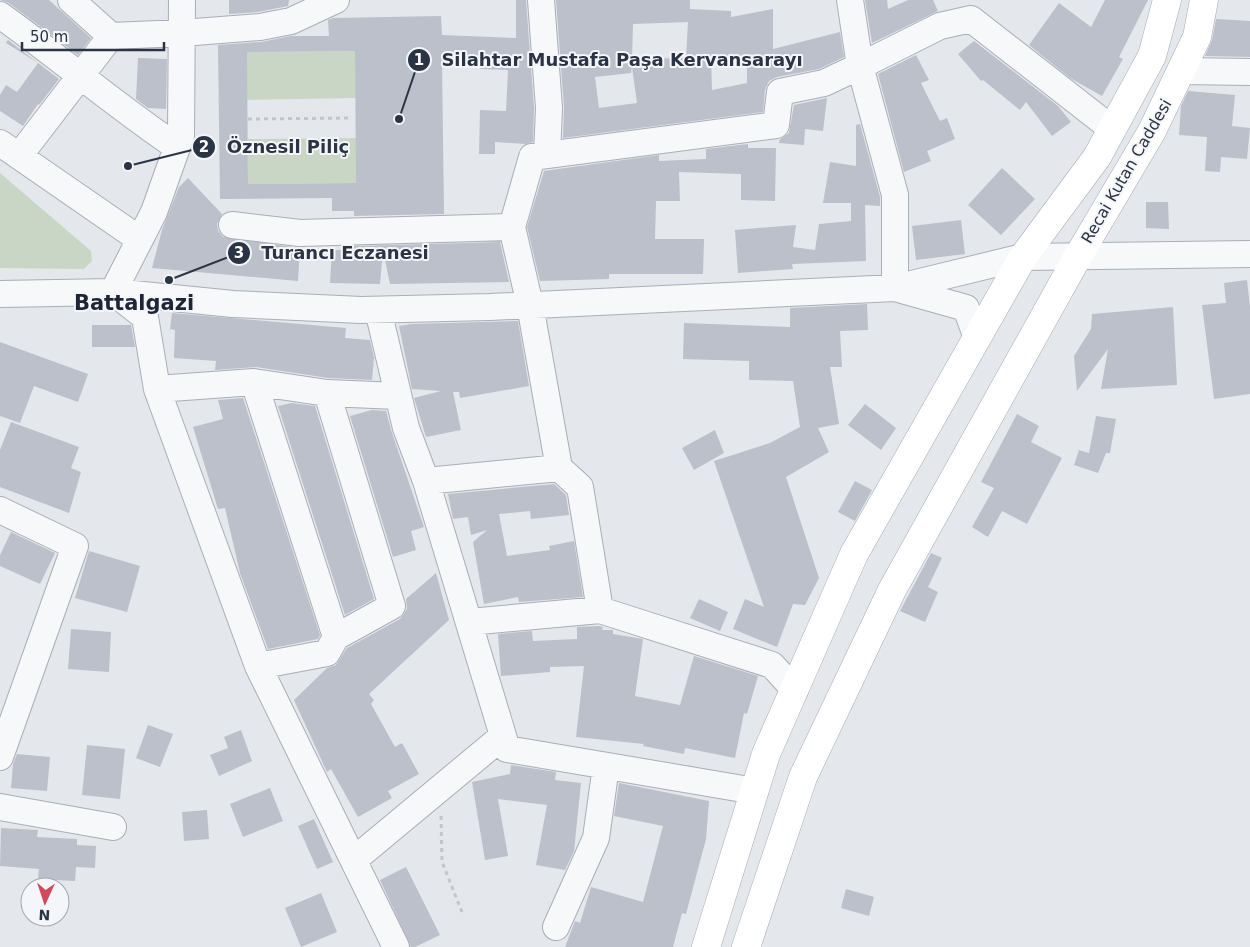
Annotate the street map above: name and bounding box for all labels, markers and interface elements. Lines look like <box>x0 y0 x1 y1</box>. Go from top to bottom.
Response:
scale bar <box>22 20 165 52</box>
text: 50 m <box>30 28 68 46</box>
callout: Silahtar Mustafa Paşa Kervansarayı <box>407 43 813 76</box>
text: Silahtar Mustafa Paşa Kervansarayı <box>441 49 803 70</box>
text: 1 <box>414 51 424 69</box>
street label: Recai Kutan Caddesi <box>1077 96 1176 247</box>
callout: Öznesil Piliç <box>192 131 359 164</box>
text: Öznesil Piliç <box>227 136 349 157</box>
text: 2 <box>199 138 209 156</box>
callout: Turancı Eczanesi <box>226 236 439 269</box>
text: Turancı Eczanesi <box>261 242 429 263</box>
text: 3 <box>234 244 244 262</box>
district label: Battalgazi <box>74 291 194 315</box>
north arrow <box>20 877 70 927</box>
text: N <box>38 907 51 923</box>

